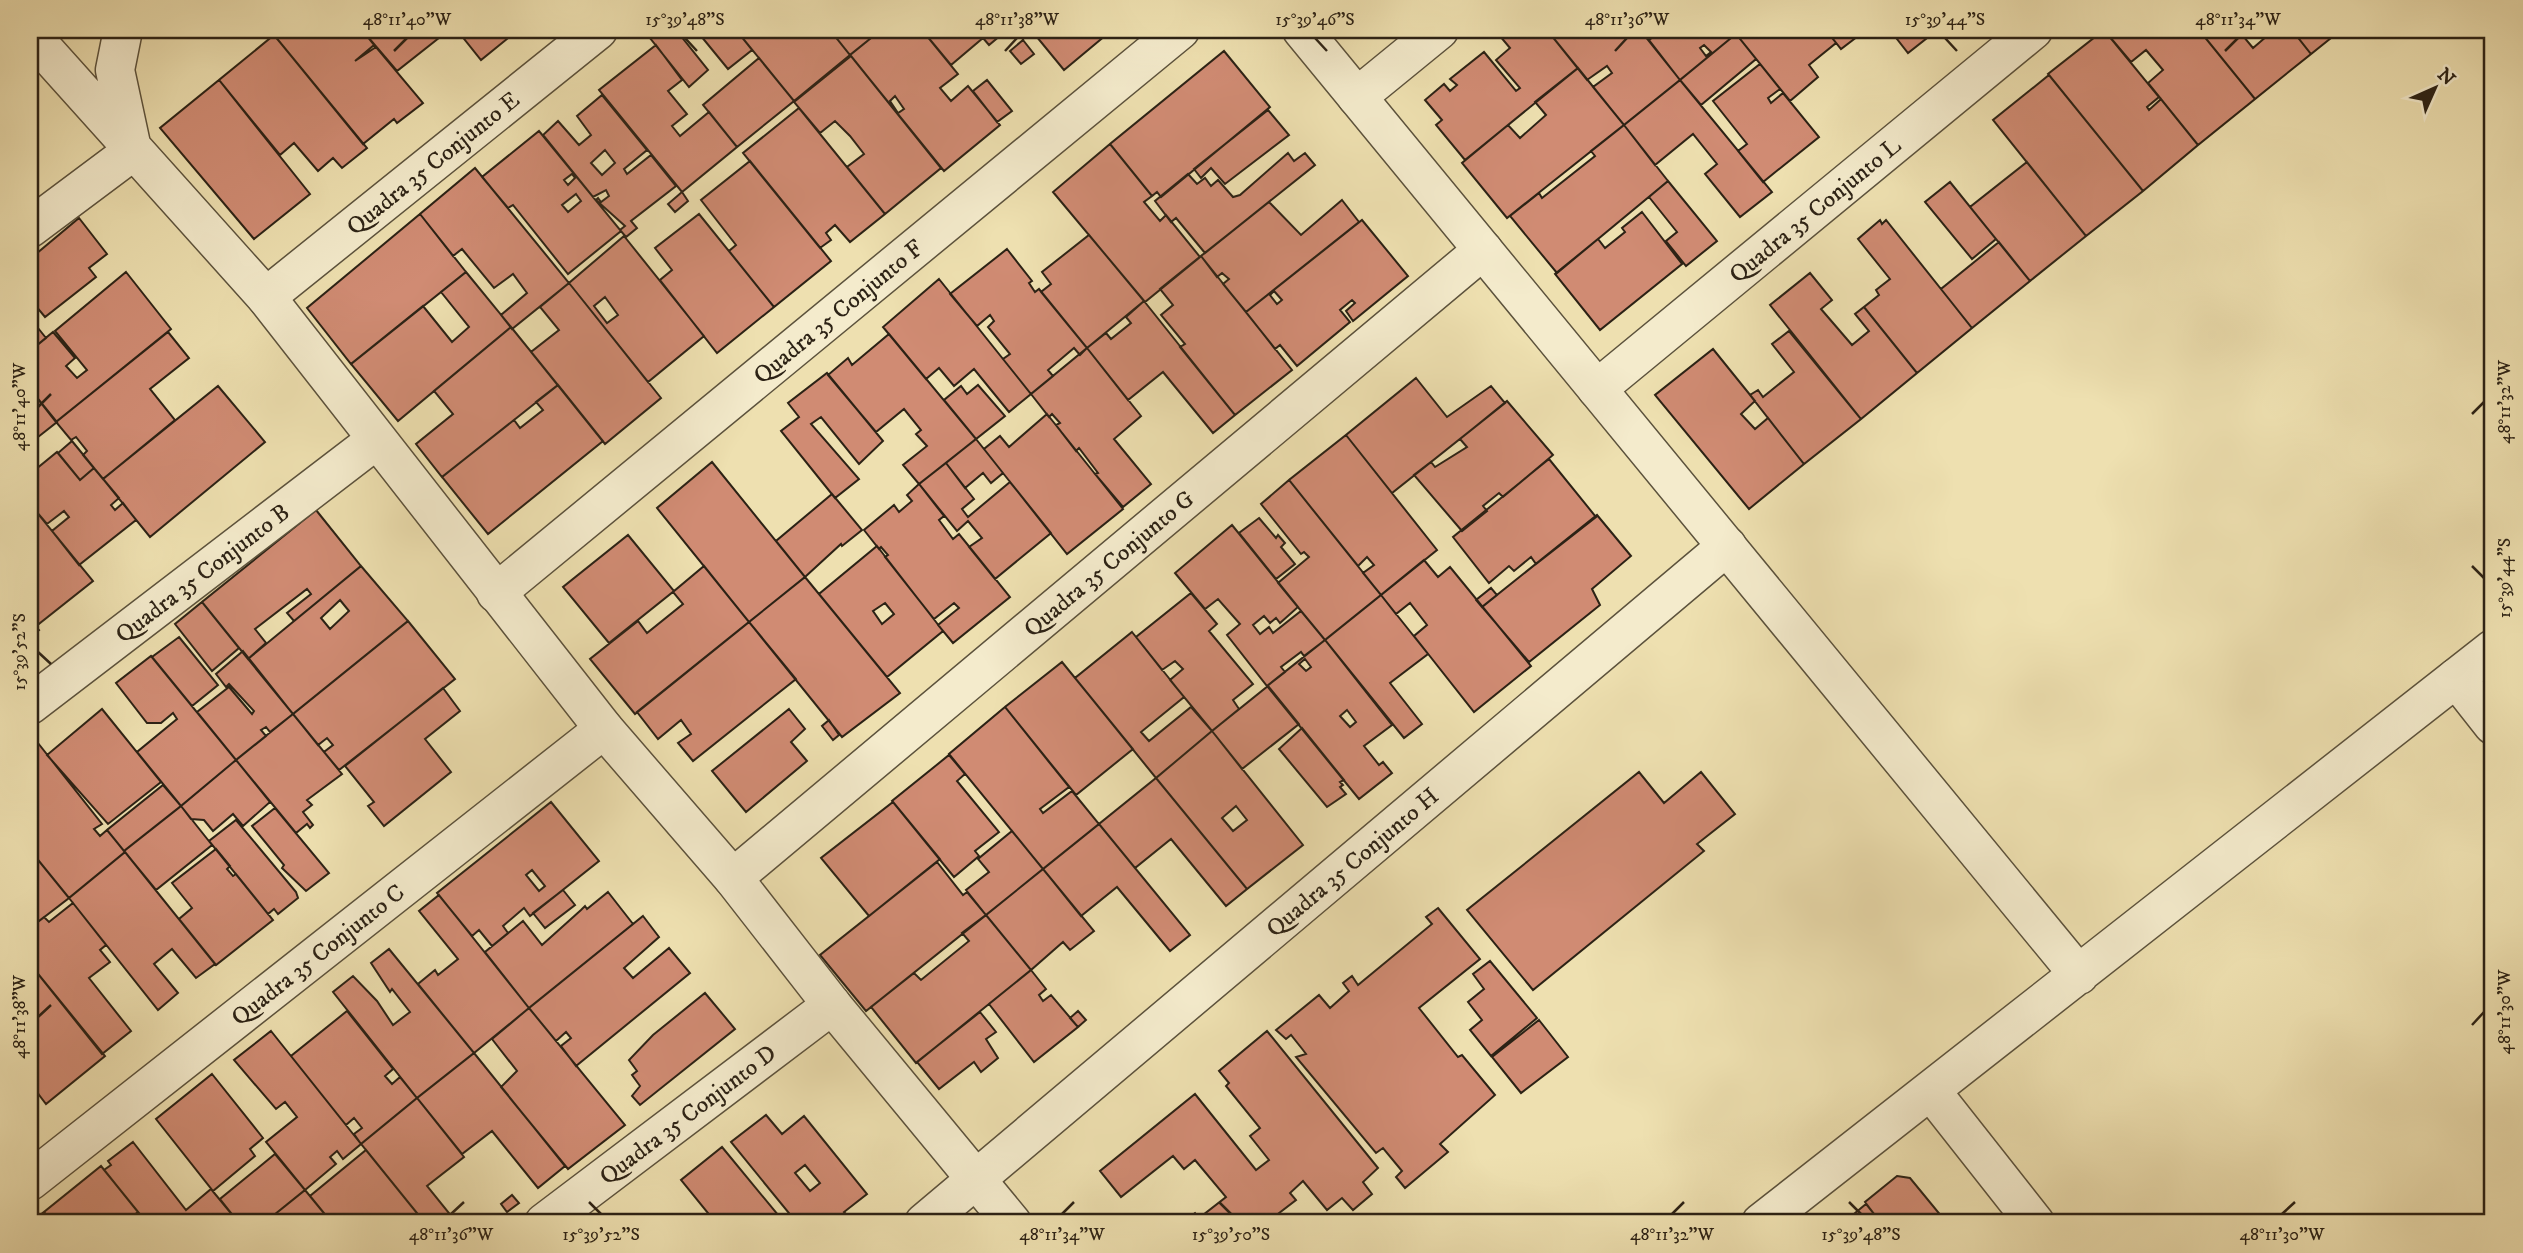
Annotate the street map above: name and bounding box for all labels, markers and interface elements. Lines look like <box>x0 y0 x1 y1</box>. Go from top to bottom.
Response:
text: 48°11'40"W <box>363 9 452 31</box>
text: 15°39'48"S <box>645 9 725 31</box>
text: 48°11'38"W <box>975 9 1060 31</box>
text: 15°39'46"S <box>1275 9 1355 31</box>
text: 48°11'36"W <box>1585 9 1670 31</box>
text: 15°39'44"S <box>1905 9 1985 31</box>
text: 48°11'34"W <box>2195 9 2281 31</box>
north arrow <box>2400 52 2470 122</box>
text: N <box>2432 63 2460 91</box>
street label: Quadra 35 Conjunto E <box>341 85 526 242</box>
street label: Quadra 35 Conjunto L <box>1723 131 1907 290</box>
street label: Quadra 35 Conjunto F <box>748 233 930 391</box>
text: 48°11'32"W <box>2494 360 2516 444</box>
text: 48°11'40"W <box>9 362 31 451</box>
street label: Quadra 35 Conjunto G <box>1018 484 1201 644</box>
street label: Quadra 35 Conjunto B <box>110 498 296 650</box>
text: 15°39'44"S <box>2494 538 2516 618</box>
text: 15°39'52"S <box>9 613 31 691</box>
street label: Quadra 35 Conjunto H <box>1260 782 1445 944</box>
street label: Quadra 35 Conjunto C <box>225 878 411 1033</box>
text: 48°11'30"W <box>2494 969 2516 1054</box>
text: 48°11'38"W <box>9 974 31 1059</box>
street label: Quadra 35 Conjunto D <box>594 1039 783 1192</box>
text: 48°11'36"W <box>409 1224 494 1246</box>
text: 15°39'52"S <box>562 1224 640 1246</box>
text: 48°11'34"W <box>1019 1224 1105 1246</box>
text: 15°39'50"S <box>1192 1224 1270 1246</box>
text: 48°11'32"W <box>1630 1224 1714 1246</box>
text: 15°39'48"S <box>1821 1224 1901 1246</box>
text: 48°11'30"W <box>2240 1224 2325 1246</box>

